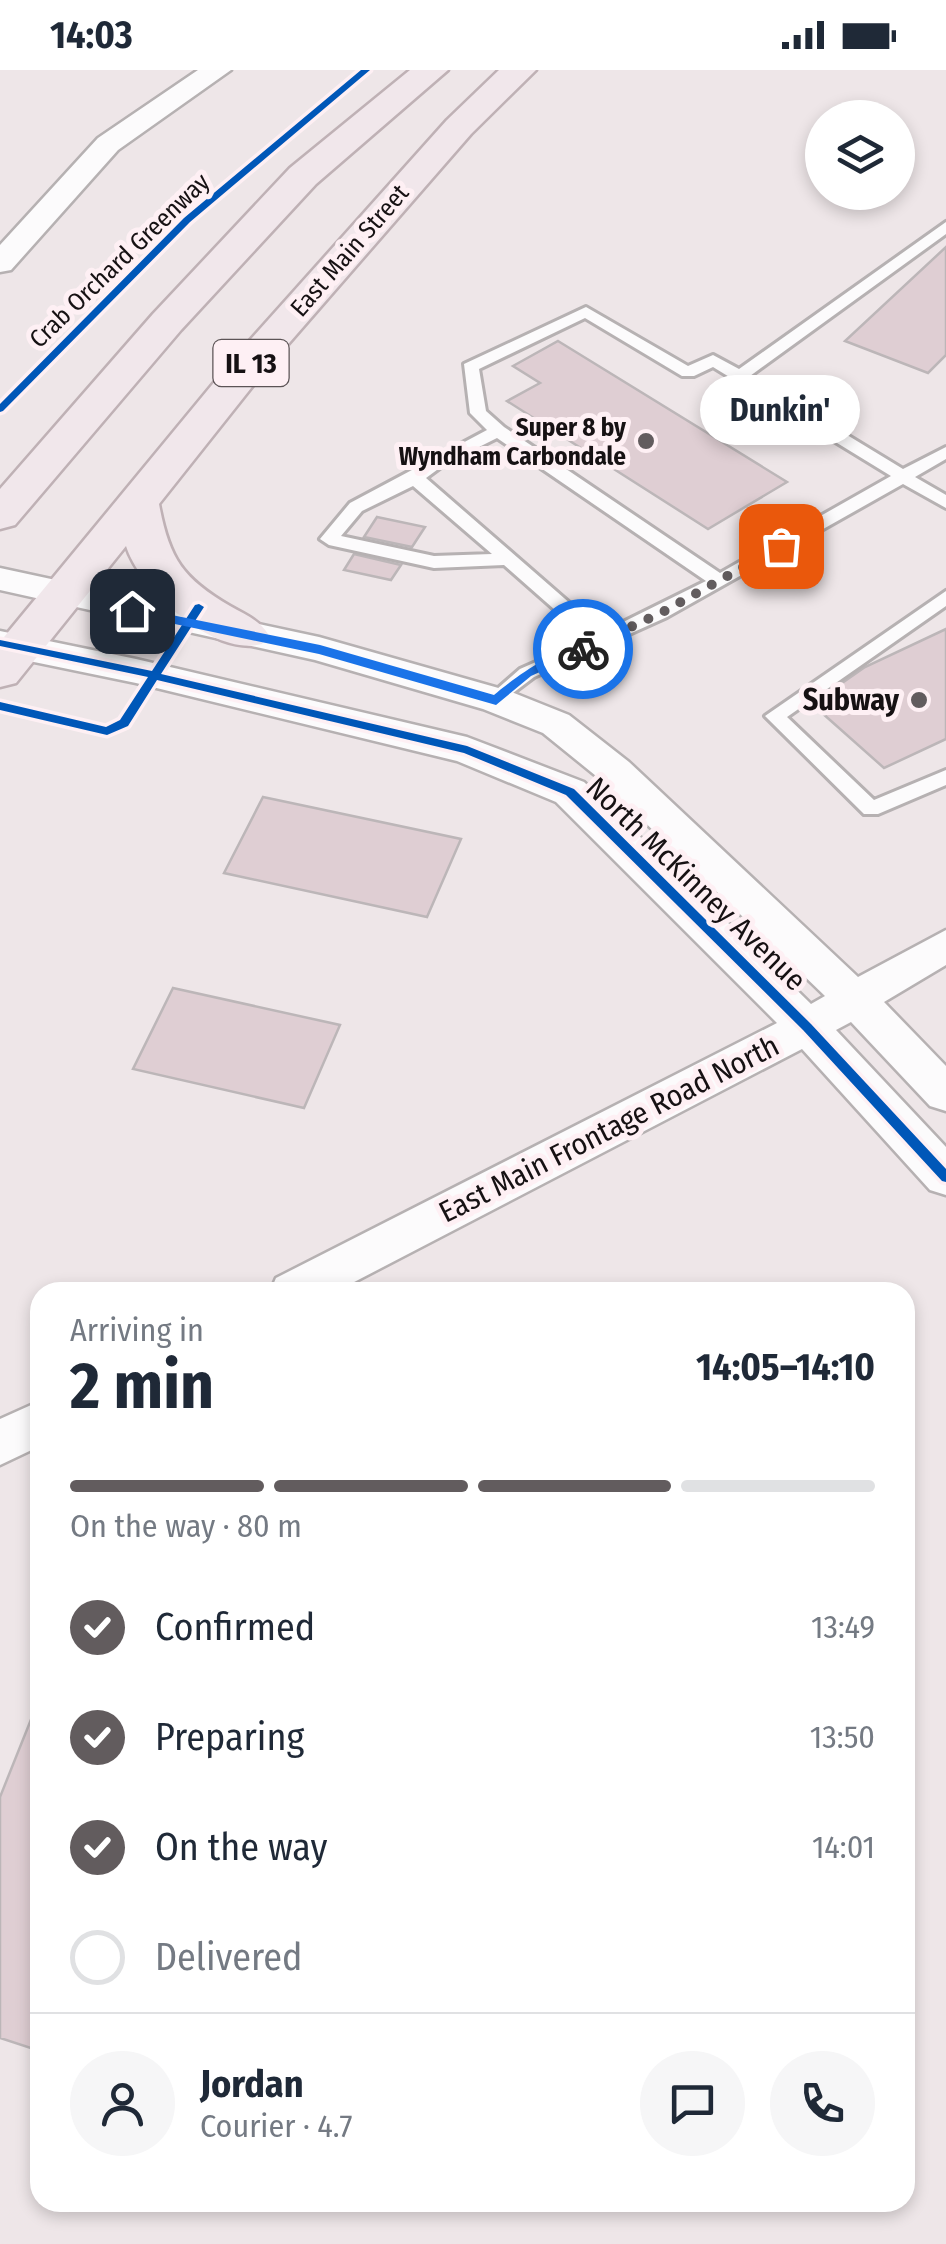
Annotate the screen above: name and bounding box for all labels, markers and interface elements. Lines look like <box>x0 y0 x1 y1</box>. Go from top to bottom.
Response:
text: 14:03 <box>50 12 133 58</box>
map controls <box>805 100 915 210</box>
button: layers <box>805 100 915 210</box>
street label: Crab Orchard Greenway <box>24 167 216 354</box>
street label: East Main Street <box>284 178 416 323</box>
road number: IL 13 <box>214 340 288 386</box>
callout: Dunkin' <box>701 376 861 446</box>
text: Dunkin' <box>730 391 830 429</box>
place label: Super 8 by Wyndham Carbondale <box>399 413 627 472</box>
marker: Super 8 by Wyndham Carbondale <box>635 430 657 452</box>
pin <box>739 504 824 589</box>
icon: bag <box>754 519 809 574</box>
pin <box>90 569 175 654</box>
icon: home <box>105 584 160 639</box>
courier <box>533 599 633 699</box>
icon: bike <box>556 622 611 677</box>
place label: Subway <box>803 682 900 718</box>
marker: Subway <box>908 689 930 711</box>
street label: North McKinney Avenue <box>579 770 813 998</box>
street label: East Main Frontage Road North <box>433 1028 785 1230</box>
text: Arriving in <box>70 1311 204 1349</box>
text: 14:05–14:10 <box>696 1344 875 1390</box>
text: 2 min <box>70 1347 214 1425</box>
text: On the way · 80 m <box>70 1507 302 1545</box>
icon: check <box>70 1600 125 1655</box>
text: Confirmed <box>155 1604 315 1650</box>
text: 13:49 <box>811 1608 875 1646</box>
icon: check <box>70 1710 125 1765</box>
text: Preparing <box>155 1714 304 1760</box>
text: 13:50 <box>810 1718 875 1756</box>
icon: check <box>70 1820 125 1875</box>
text: On the way <box>155 1824 327 1870</box>
text: 14:01 <box>812 1828 875 1866</box>
text: Delivered <box>155 1934 302 1980</box>
button: person <box>70 2051 175 2156</box>
button: chat <box>640 2051 745 2156</box>
button: phone <box>770 2051 875 2156</box>
text: Jordan <box>200 2061 304 2107</box>
text: Courier · 4.7 <box>200 2107 352 2145</box>

